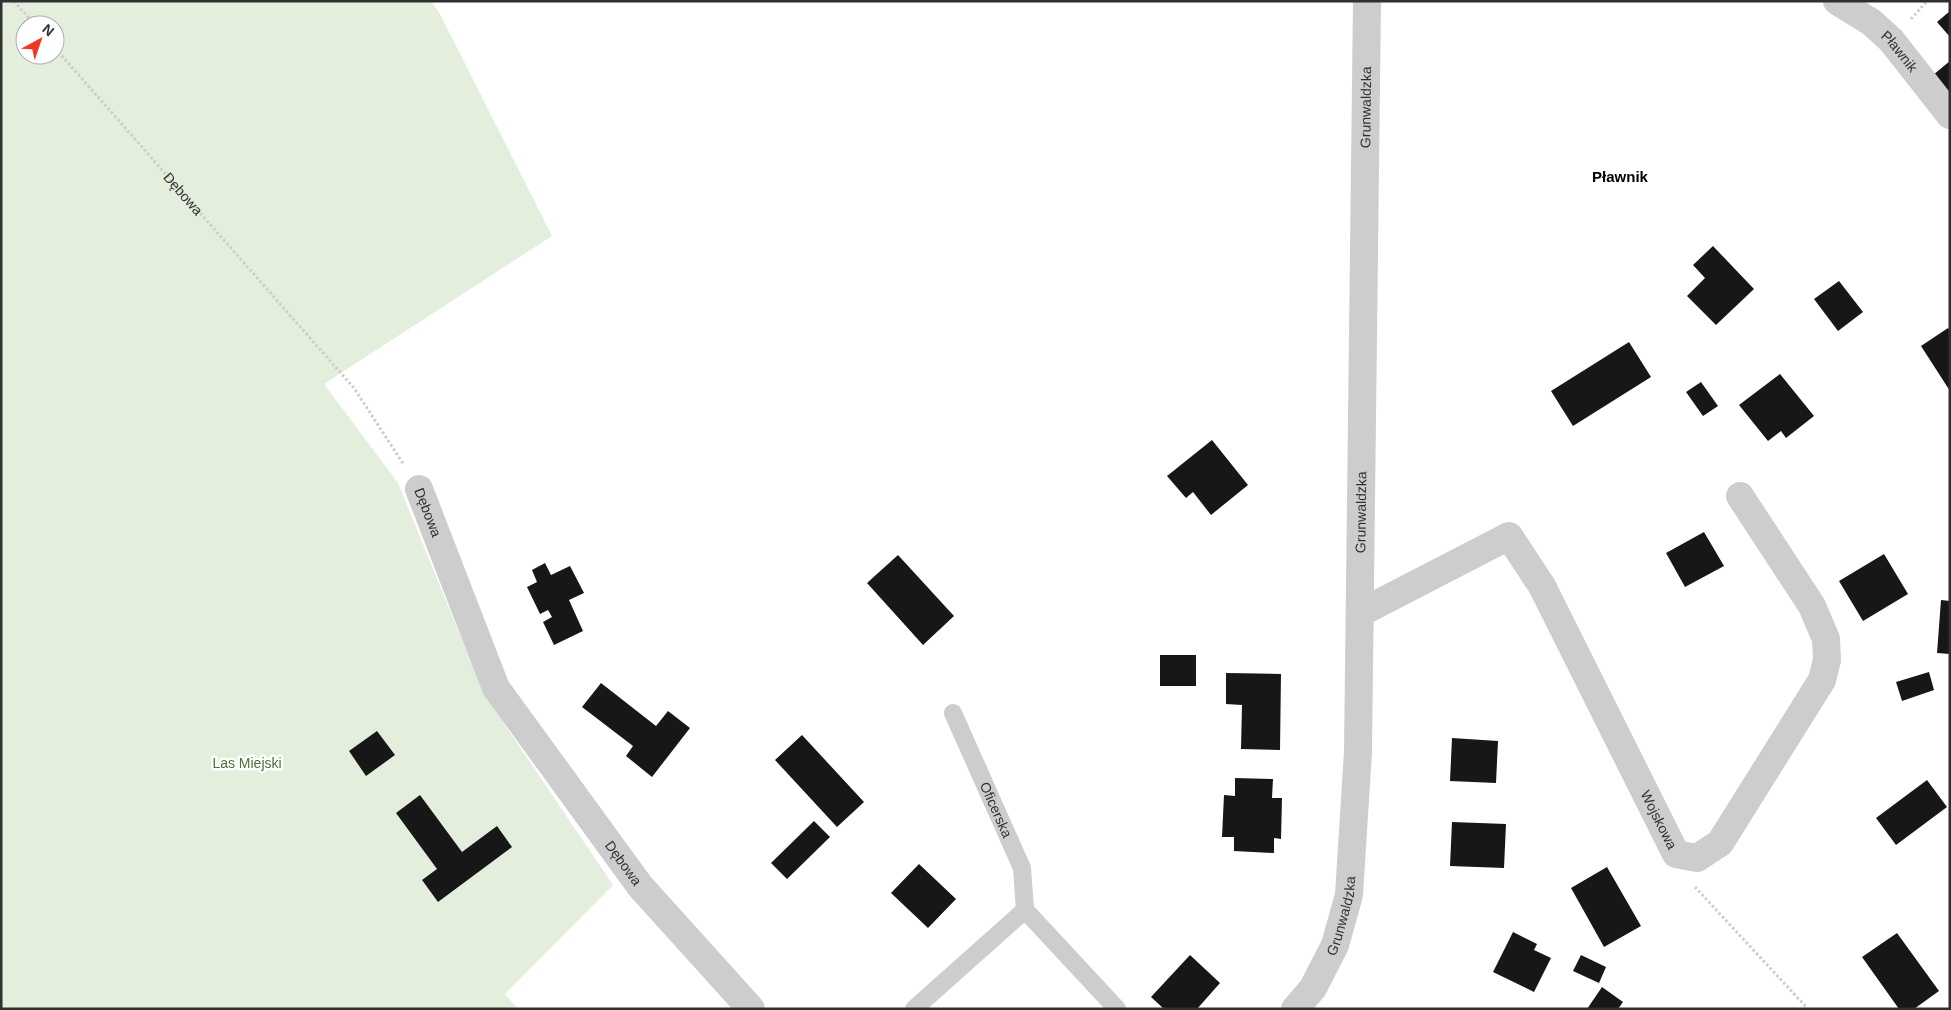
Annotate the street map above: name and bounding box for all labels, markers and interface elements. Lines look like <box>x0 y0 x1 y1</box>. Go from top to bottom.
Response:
north arrow <box>15 15 65 65</box>
text: N <box>39 21 57 39</box>
street label: Pławnik <box>1878 27 1922 76</box>
street label: Grunwaldzka <box>1357 66 1374 148</box>
district label: Pławnik <box>1592 168 1649 185</box>
street label: Dębowa <box>160 169 206 218</box>
street label: Grunwaldzka <box>1352 471 1369 553</box>
street label: Dębowa <box>411 485 445 539</box>
park label: Las Miejski <box>212 755 282 771</box>
street label: Oficerska <box>977 780 1016 840</box>
street label: Wojskowa <box>1638 788 1680 852</box>
street label: Dębowa <box>602 838 645 889</box>
street label: Grunwaldzka <box>1323 875 1358 958</box>

